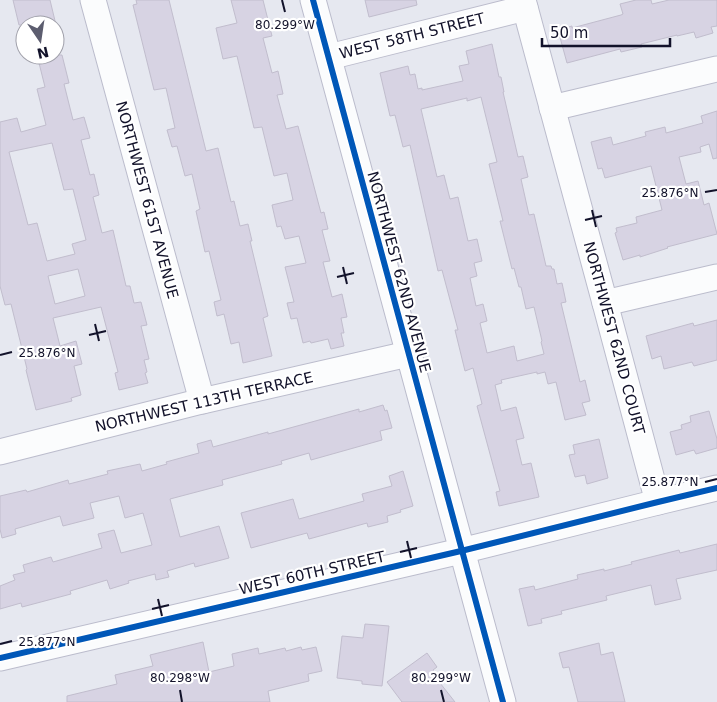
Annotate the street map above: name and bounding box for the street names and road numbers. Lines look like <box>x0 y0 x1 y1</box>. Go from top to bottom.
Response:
street label: WEST 58TH STREET <box>337 9 487 63</box>
street label: NORTHWEST 61ST AVENUE <box>112 99 182 301</box>
street label: NORTHWEST 62ND AVENUE <box>363 169 435 375</box>
street label: NORTHWEST 62ND COURT <box>580 240 649 437</box>
street label: NORTHWEST 113TH TERRACE <box>93 368 315 436</box>
street label: WEST 60TH STREET <box>237 547 388 599</box>

